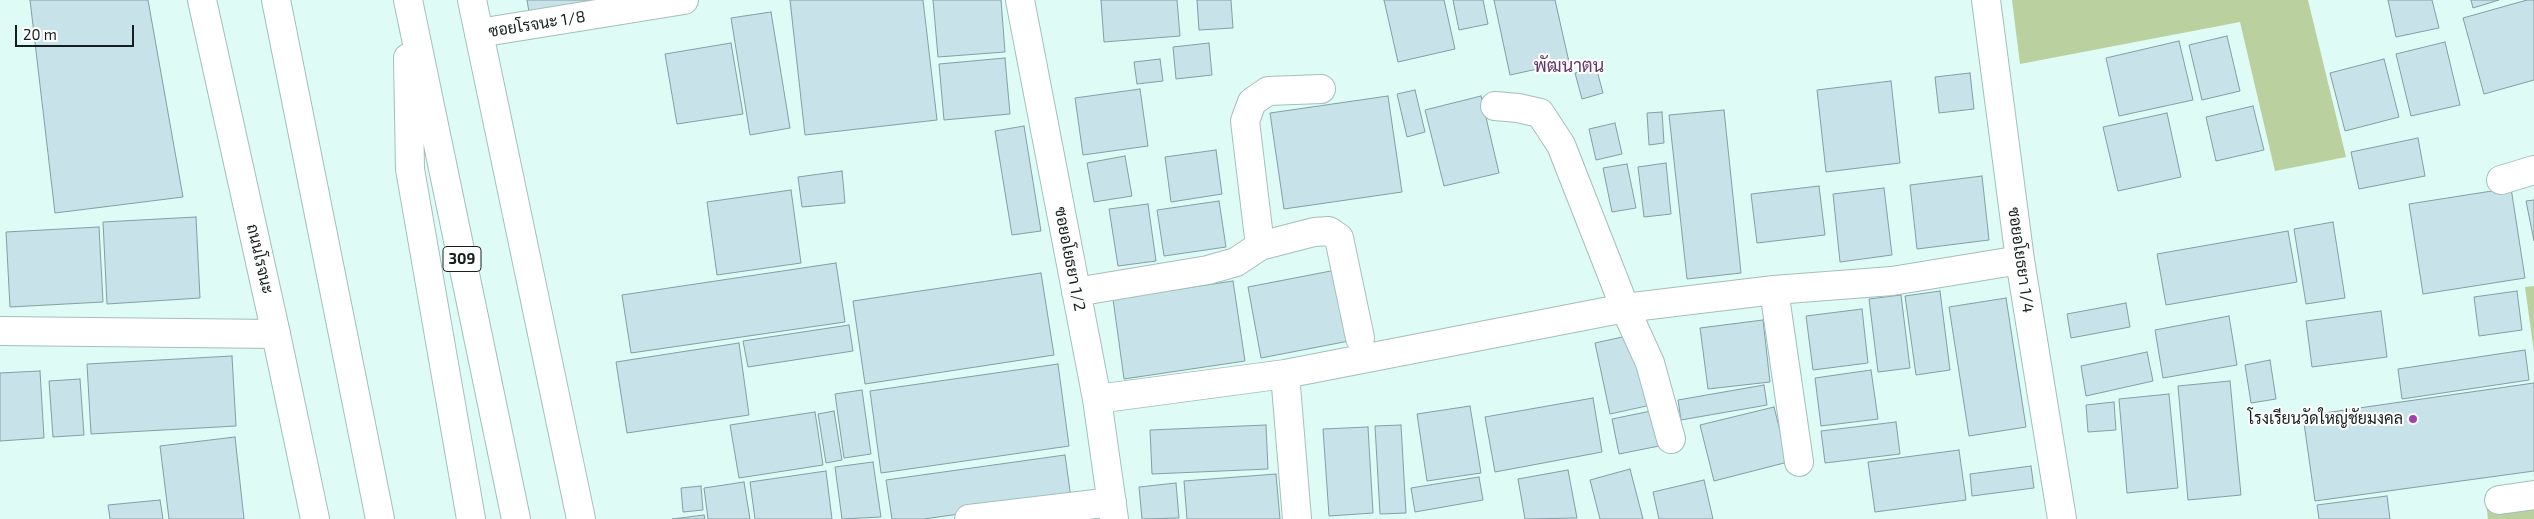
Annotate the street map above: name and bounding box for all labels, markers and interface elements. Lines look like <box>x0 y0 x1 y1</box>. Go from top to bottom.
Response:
street label: ซอยโรจนะ 1/8 <box>487 7 587 41</box>
scale bar <box>18 15 136 47</box>
text: 20 m <box>23 25 57 43</box>
district label: พัฒนาตน <box>1534 55 1604 77</box>
street label: ซอยอโยธยา 1/2 <box>1050 205 1090 313</box>
street label: ซอยอโยธยา 1/4 <box>2004 206 2038 314</box>
street label: ถนนโรจนะ <box>243 222 277 296</box>
road number: 309 <box>443 246 481 272</box>
place label: โรงเรียนวัดใหญ่ชัยมงคล <box>2248 409 2403 429</box>
marker: โรงเรียนวัดใหญ่ชัยมงคล <box>2407 413 2419 425</box>

